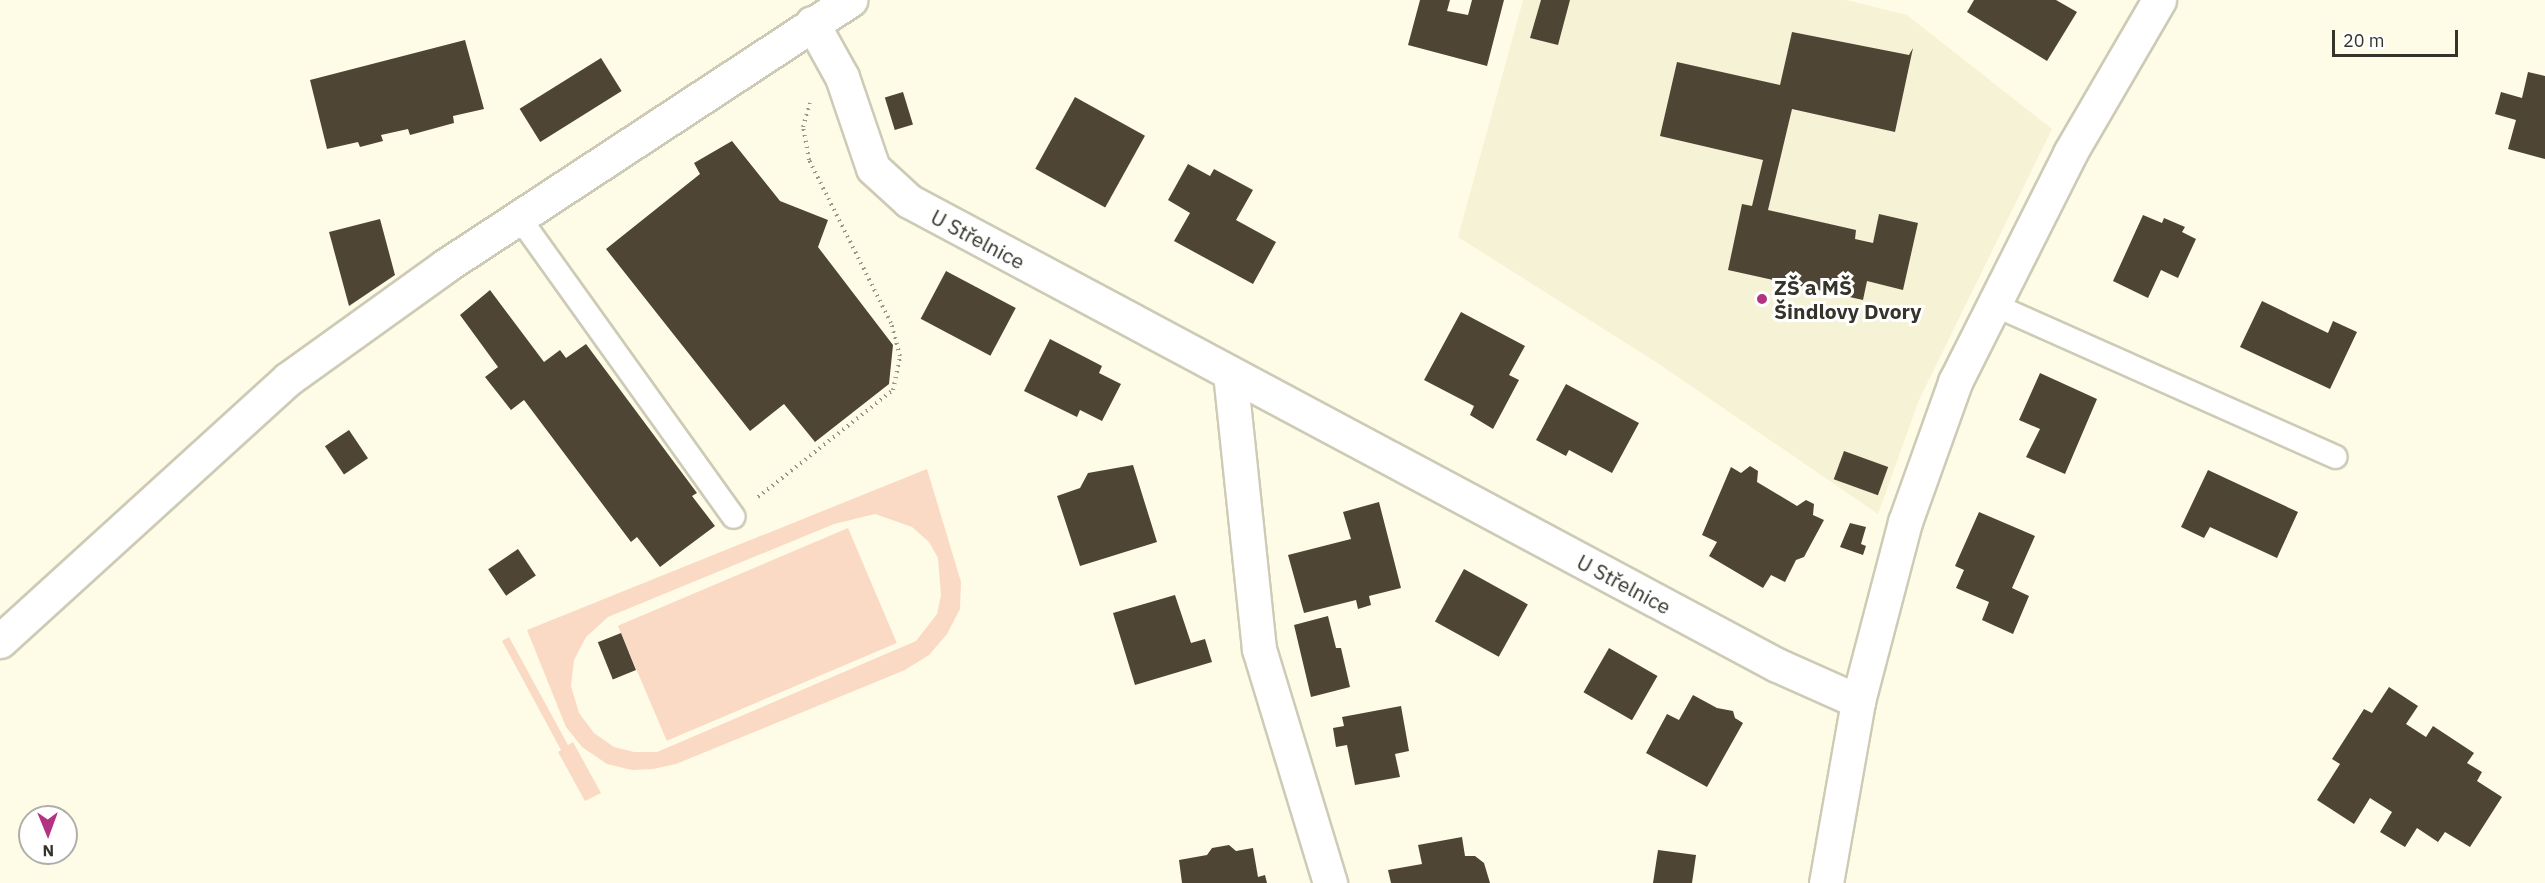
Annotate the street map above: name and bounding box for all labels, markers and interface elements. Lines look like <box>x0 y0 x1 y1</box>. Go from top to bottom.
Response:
scale bar <box>2335 18 2461 56</box>
text: 20 m <box>2343 29 2385 52</box>
street label: U Střelnice <box>927 204 1029 274</box>
place label: ZŠ a MŠ Šindlovy Dvory <box>1774 274 1921 324</box>
marker: ZŠ a MŠ Šindlovy Dvory <box>1755 292 1769 306</box>
street label: U Střelnice <box>1573 549 1675 619</box>
north arrow <box>18 805 78 865</box>
text: N <box>42 841 54 861</box>

